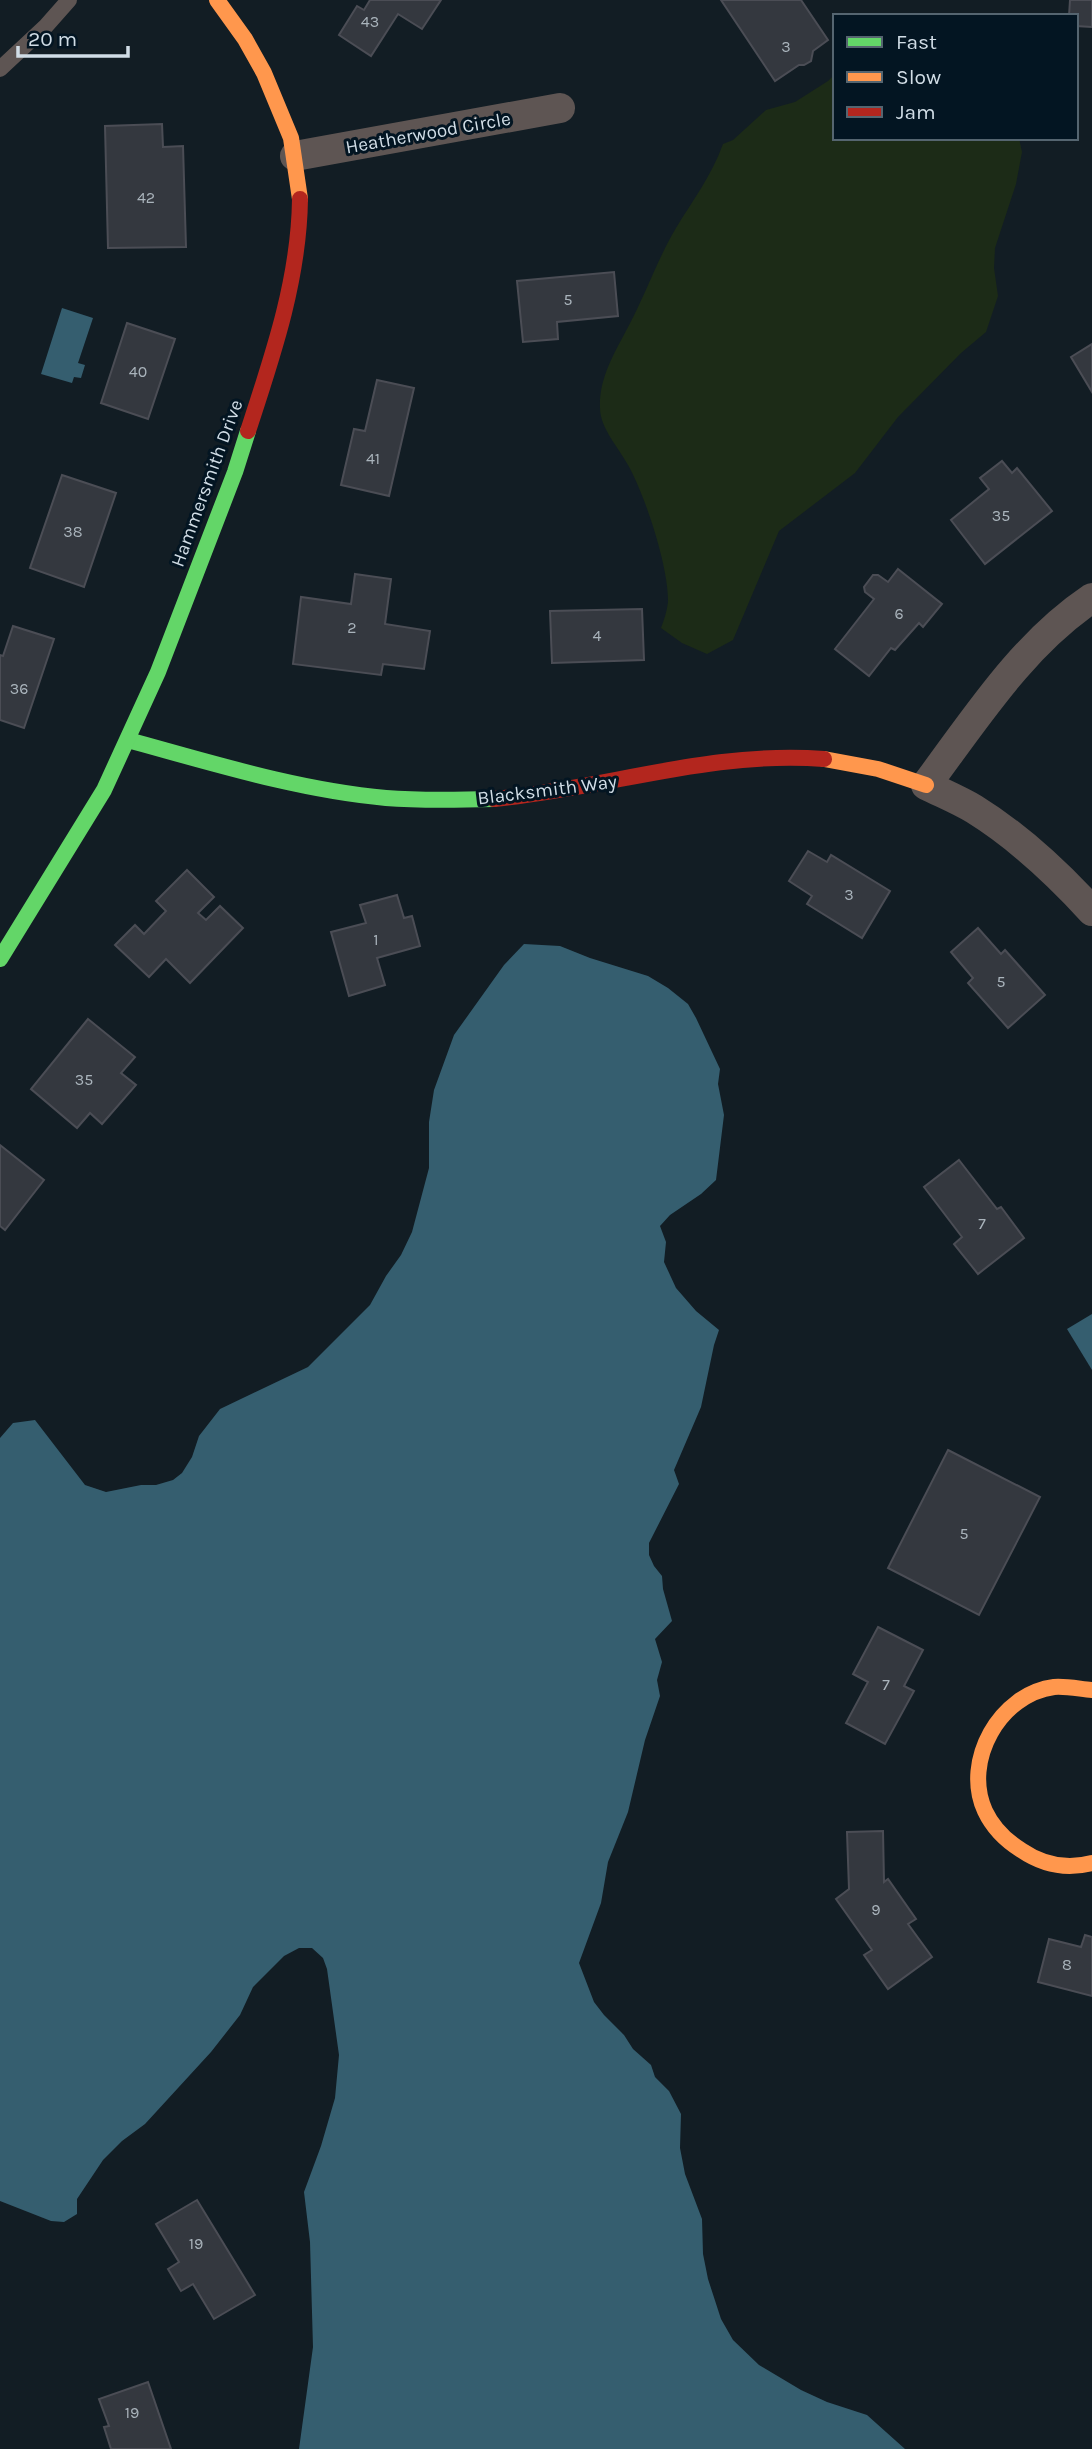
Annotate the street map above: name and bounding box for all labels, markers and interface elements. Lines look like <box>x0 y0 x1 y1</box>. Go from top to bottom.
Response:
house number: 43 <box>361 12 379 31</box>
scale bar <box>18 14 128 58</box>
legend <box>833 14 1078 140</box>
text: 20 m <box>28 27 77 51</box>
text: Fast <box>896 30 937 54</box>
house number: 3 <box>781 37 791 56</box>
text: Slow <box>896 65 941 89</box>
text: Jam <box>896 100 936 124</box>
street label: Heatherwood Circle <box>344 108 513 158</box>
house number: 42 <box>137 188 155 207</box>
house number: 5 <box>563 290 573 309</box>
house number: 40 <box>129 362 147 381</box>
street label: Hammersmith Drive <box>166 397 247 570</box>
house number: 41 <box>366 449 380 468</box>
house number: 35 <box>992 506 1010 525</box>
house number: 38 <box>63 522 83 541</box>
house number: 6 <box>894 604 904 623</box>
house number: 2 <box>347 618 357 637</box>
house number: 4 <box>593 626 602 645</box>
house number: 36 <box>10 679 28 698</box>
street label: Blacksmith Way <box>476 771 618 809</box>
house number: 3 <box>844 885 854 904</box>
house number: 1 <box>373 930 379 949</box>
house number: 5 <box>996 972 1006 991</box>
house number: 35 <box>75 1070 93 1089</box>
house number: 7 <box>978 1214 986 1233</box>
house number: 5 <box>959 1524 969 1543</box>
house number: 7 <box>882 1675 890 1694</box>
house number: 9 <box>871 1900 881 1919</box>
house number: 8 <box>1062 1955 1072 1974</box>
house number: 19 <box>189 2234 203 2253</box>
house number: 19 <box>125 2403 139 2422</box>

